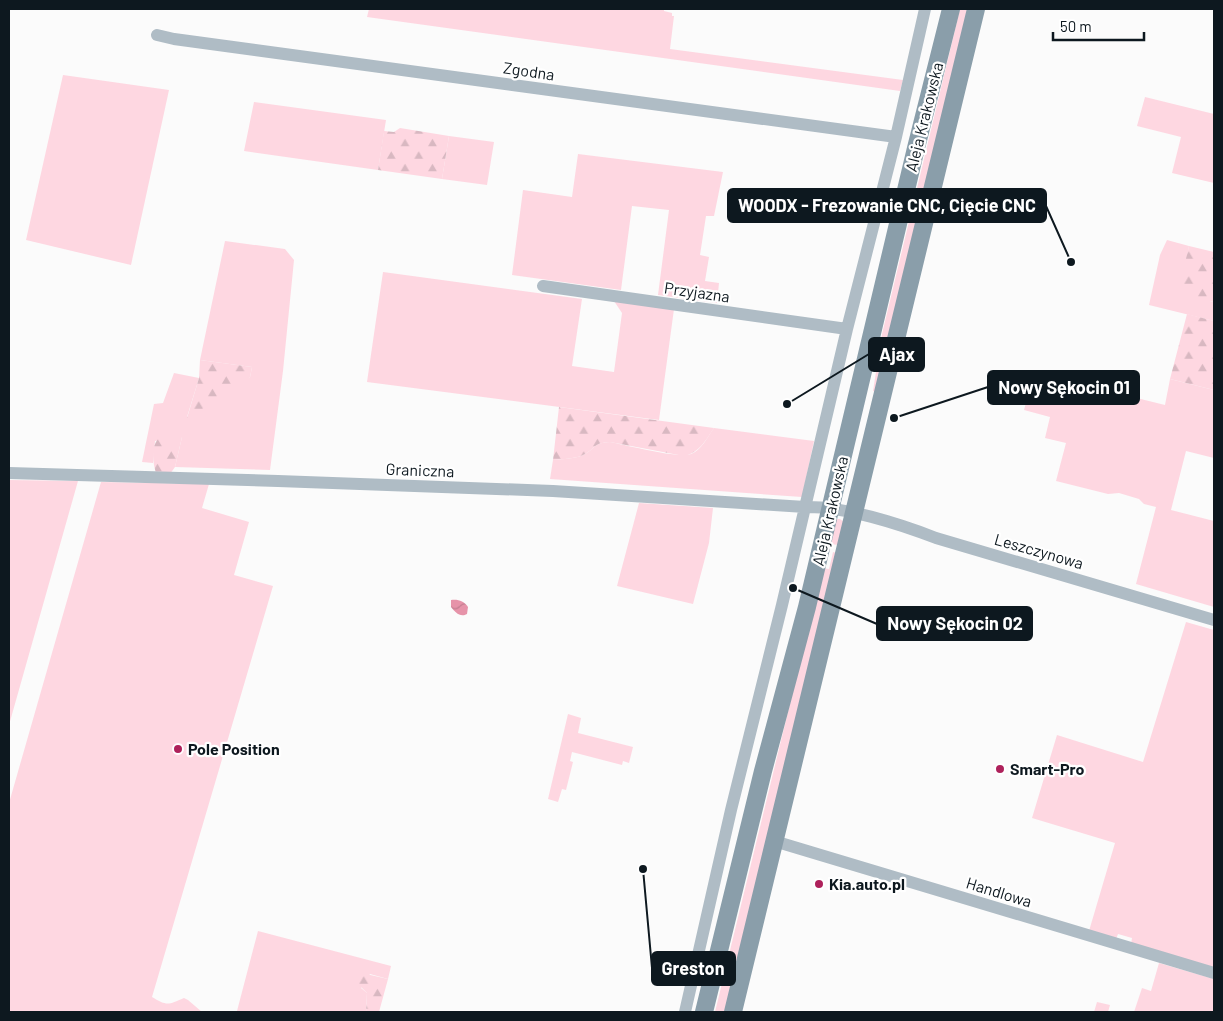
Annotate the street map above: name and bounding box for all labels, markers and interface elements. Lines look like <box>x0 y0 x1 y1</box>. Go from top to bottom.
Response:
scale bar <box>1053 10 1144 42</box>
text: 50 m <box>1060 17 1092 35</box>
street label: Zgodna <box>502 58 556 84</box>
street label: Aleja Krakowska <box>901 60 946 173</box>
callout: WOODX - Frezowanie CNC, Cięcie CNC <box>728 189 1046 222</box>
text: WOODX - Frezowanie CNC, Cięcie CNC <box>738 194 1036 216</box>
street label: Przyjazna <box>663 278 731 305</box>
callout: Ajax <box>869 338 924 371</box>
text: Ajax <box>879 343 915 365</box>
callout: Nowy Sękocin 01 <box>988 371 1139 404</box>
text: Nowy Sękocin 01 <box>998 376 1130 398</box>
street label: Aleja Krakowska <box>808 454 851 568</box>
street label: Graniczna <box>385 459 455 480</box>
street label: Leszczynowa <box>992 529 1086 572</box>
callout: Nowy Sękocin 02 <box>877 607 1032 640</box>
text: Nowy Sękocin 02 <box>887 612 1023 634</box>
place label: Pole Position <box>188 739 280 758</box>
marker: Pole Position <box>172 743 184 755</box>
place label: Smart-Pro <box>1010 759 1085 778</box>
marker: Smart-Pro <box>994 763 1006 775</box>
street label: Handlowa <box>964 873 1034 910</box>
place label: Kia.auto.pl <box>829 874 905 893</box>
marker: Kia.auto.pl <box>813 878 825 890</box>
callout: Greston <box>652 952 735 985</box>
text: Greston <box>662 957 724 979</box>

